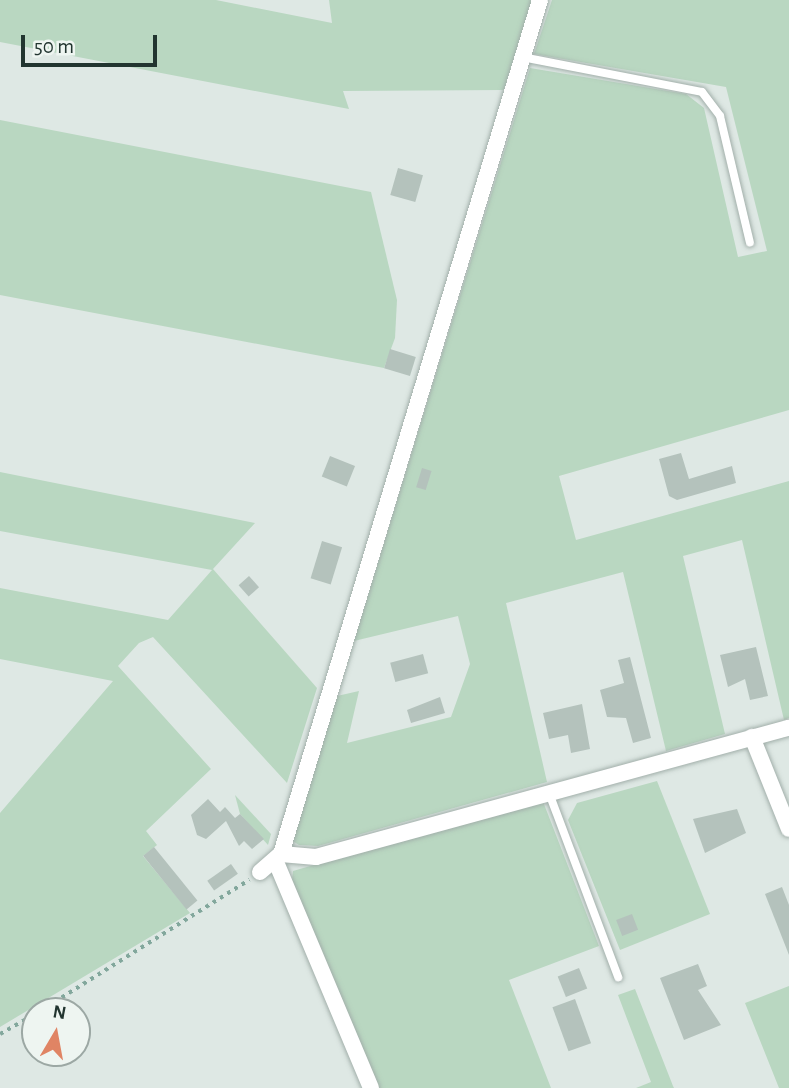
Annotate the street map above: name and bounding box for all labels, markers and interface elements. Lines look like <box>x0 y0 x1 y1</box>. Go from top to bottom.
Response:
scale bar <box>24 21 161 65</box>
text: 50 m <box>34 36 74 57</box>
north arrow <box>21 997 91 1067</box>
text: N <box>51 1002 68 1023</box>

